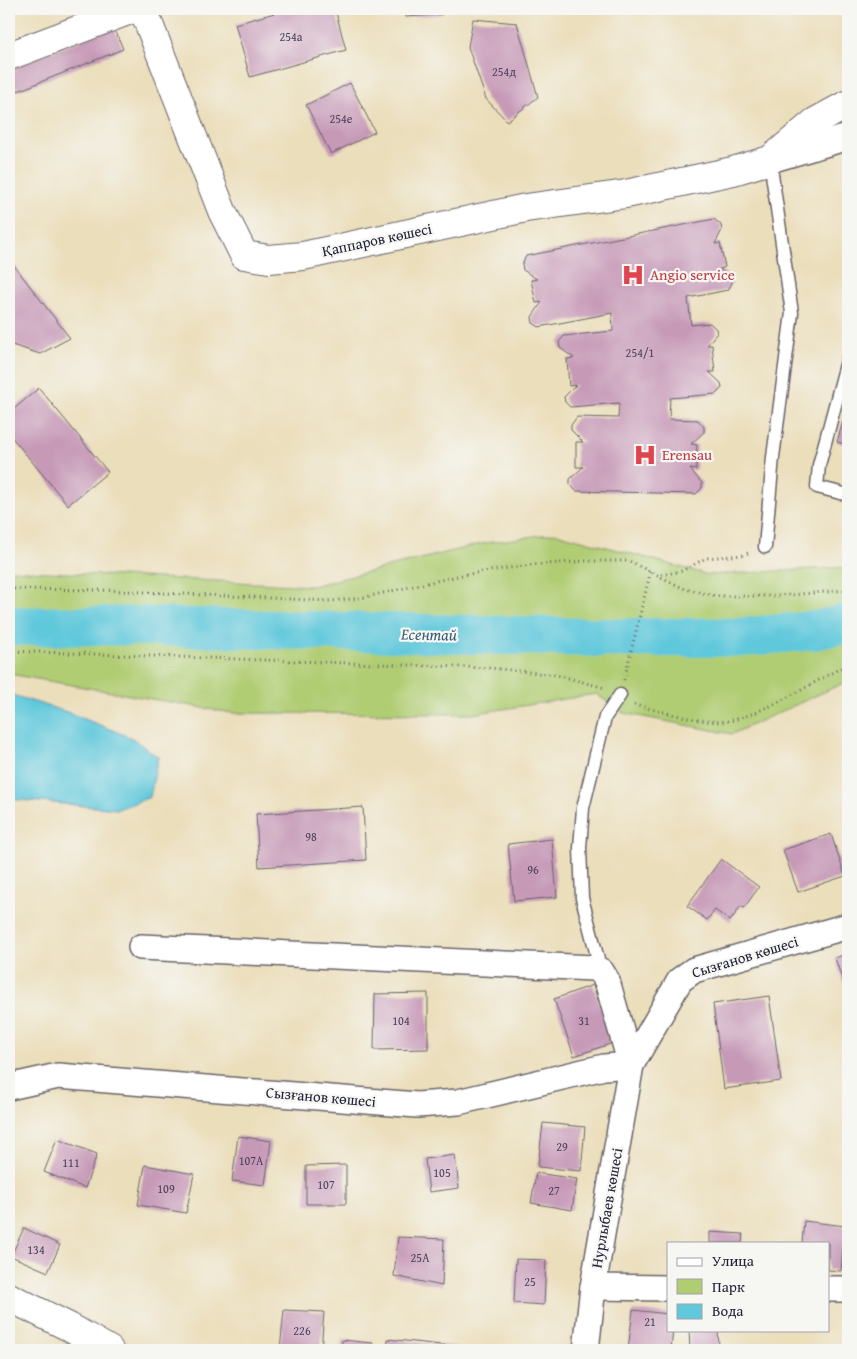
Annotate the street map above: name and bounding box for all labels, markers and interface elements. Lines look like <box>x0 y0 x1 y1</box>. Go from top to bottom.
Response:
house number: 254а <box>279 28 303 45</box>
house number: 254д <box>492 63 516 80</box>
house number: 254е <box>330 110 353 127</box>
street label: Қаппаров көшесі <box>320 218 434 261</box>
hospital icon: Angio service <box>620 262 646 288</box>
place label: Angio service <box>650 264 735 285</box>
house number: 254/1 <box>626 344 655 361</box>
hospital icon: Erensau <box>632 442 658 468</box>
place label: Erensau <box>662 444 713 465</box>
water label: Есентай <box>400 621 457 646</box>
house number: 98 <box>305 828 317 845</box>
house number: 96 <box>527 861 539 878</box>
street label: Сызғанов көшесі <box>689 930 801 983</box>
house number: 104 <box>392 1012 410 1029</box>
house number: 31 <box>578 1012 590 1029</box>
street label: Сызғанов көшесі <box>265 1081 377 1112</box>
house number: 29 <box>556 1138 568 1155</box>
street label: Нурлыбаев көшесі <box>586 1146 627 1270</box>
house number: 107А <box>239 1152 264 1169</box>
house number: 111 <box>62 1154 80 1171</box>
house number: 105 <box>433 1164 451 1181</box>
house number: 107 <box>317 1176 335 1193</box>
house number: 109 <box>157 1180 175 1197</box>
house number: 27 <box>548 1182 560 1199</box>
house number: 134 <box>27 1241 45 1258</box>
legend <box>667 1242 830 1332</box>
house number: 25А <box>411 1249 430 1266</box>
text: Улица <box>712 1250 755 1271</box>
house number: 25 <box>524 1273 536 1290</box>
text: Парк <box>712 1276 745 1297</box>
text: Вода <box>712 1300 744 1321</box>
house number: 21 <box>644 1313 656 1330</box>
house number: 226 <box>293 1322 311 1339</box>

